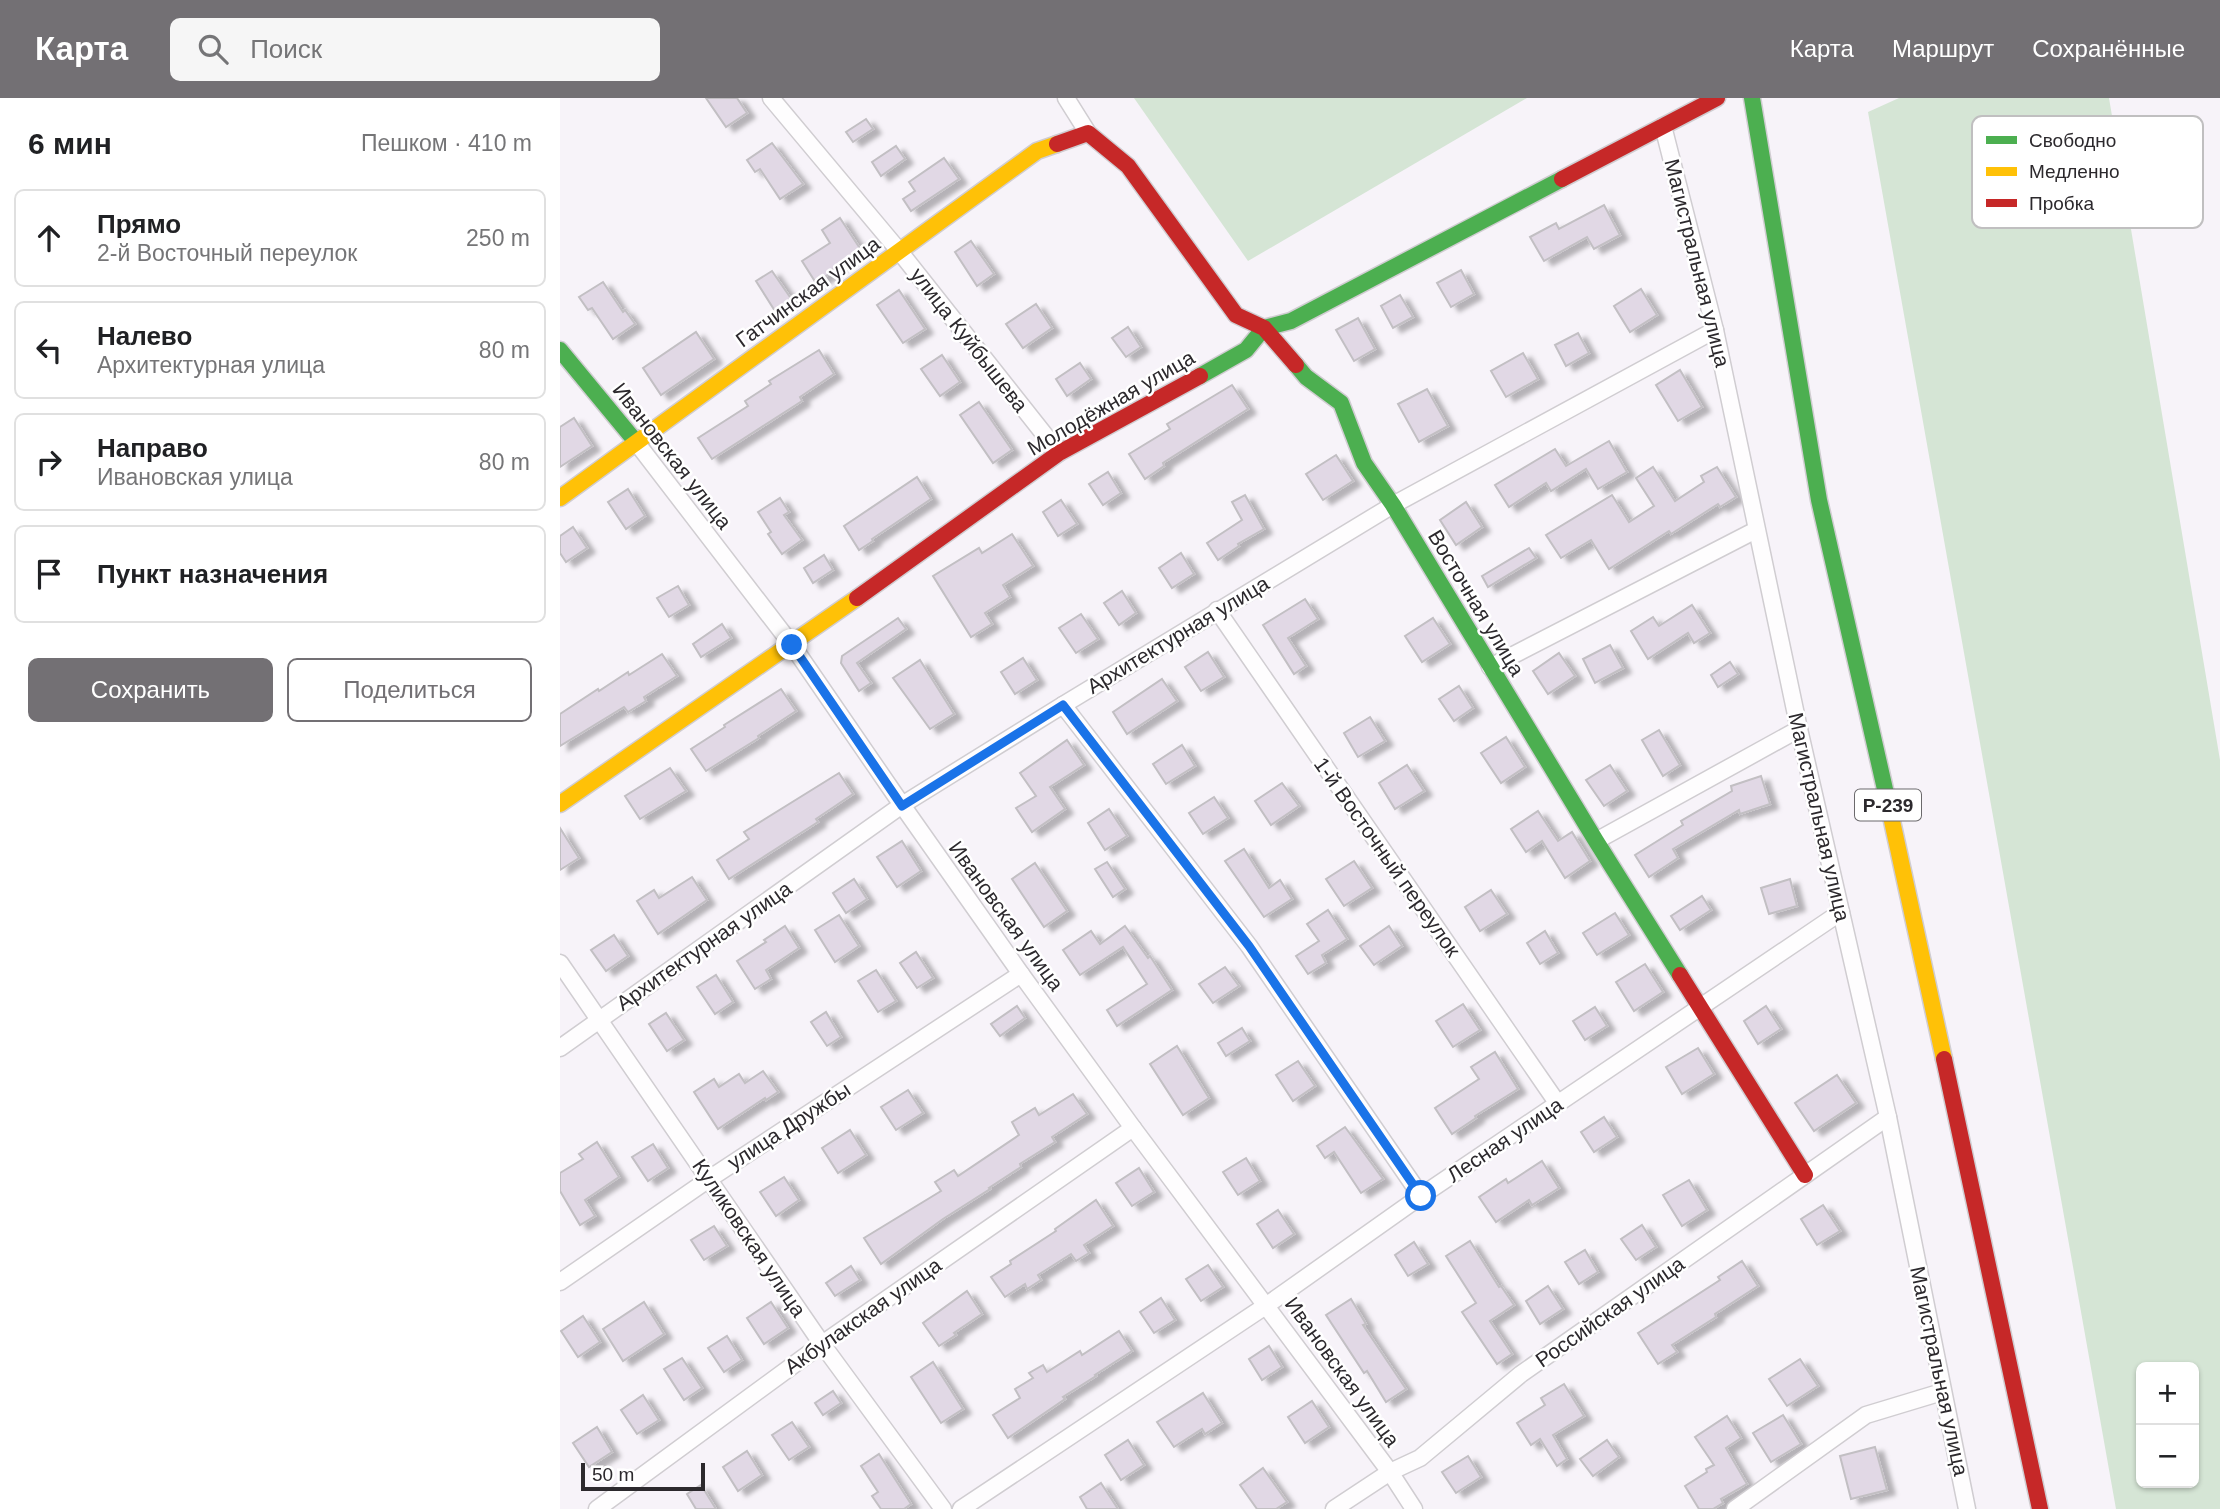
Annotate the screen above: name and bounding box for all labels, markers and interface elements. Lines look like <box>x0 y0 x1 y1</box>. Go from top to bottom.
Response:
search box <box>170 18 660 81</box>
text: Карта <box>35 30 128 67</box>
icon: search <box>194 30 232 68</box>
text: Поиск <box>250 34 322 64</box>
text: Карта <box>1790 35 1854 62</box>
text: Маршрут <box>1892 35 1994 62</box>
text: Сохранённые <box>2032 35 2185 62</box>
legend <box>1972 116 2203 228</box>
text: 6 мин <box>28 127 112 160</box>
text: Пешком · 410 m <box>361 130 532 156</box>
text: Свободно <box>2029 130 2116 151</box>
street label: Магистральная улица <box>1660 156 1735 370</box>
text: Медленно <box>2029 161 2119 182</box>
text: Пробка <box>2029 193 2094 214</box>
text: Прямо <box>97 209 181 239</box>
icon: ahead <box>30 219 68 257</box>
text: 250 m <box>466 225 530 251</box>
street label: Гатчинская улица <box>731 232 884 351</box>
text: 2-й Восточный переулок <box>97 240 357 266</box>
street label: улица Куйбышева <box>906 263 1033 416</box>
text: Налево <box>97 321 192 351</box>
icon: left <box>30 331 68 369</box>
text: 80 m <box>479 337 530 363</box>
street label: Молодёжная улица <box>1023 345 1199 460</box>
text: Архитектурная улица <box>97 352 325 378</box>
street label: Ивановская улица <box>608 378 737 533</box>
text: Направо <box>97 433 208 463</box>
icon: right <box>30 443 68 481</box>
text: 80 m <box>479 449 530 475</box>
text: Ивановская улица <box>97 464 293 490</box>
street label: Восточная улица <box>1424 526 1529 680</box>
icon: arrive <box>30 555 68 593</box>
text: Пункт назначения <box>97 559 328 589</box>
street label: Архитектурная улица <box>1083 571 1273 698</box>
route end <box>776 629 807 660</box>
button: Сохранить <box>28 658 273 722</box>
button: Поделиться <box>287 658 532 722</box>
street label: Магистральная улица <box>1784 710 1855 924</box>
street label: 1-й Восточный переулок <box>1310 753 1465 961</box>
road number: Р-239 <box>1855 790 1921 820</box>
street label: Ивановская улица <box>945 837 1068 995</box>
street label: Архитектурная улица <box>612 876 796 1015</box>
street label: улица Дружбы <box>723 1077 854 1174</box>
street label: Лесная улица <box>1443 1092 1567 1187</box>
street label: Куликовская улица <box>688 1155 811 1321</box>
route start <box>1405 1180 1436 1211</box>
street label: Российская улица <box>1531 1252 1689 1371</box>
street label: Акбулакская улица <box>780 1253 945 1378</box>
street label: Магистральная улица <box>1906 1264 1973 1478</box>
street label: Ивановская улица <box>1281 1293 1404 1451</box>
map controls <box>2136 1362 2199 1488</box>
button: + <box>2136 1362 2199 1425</box>
button: − <box>2136 1425 2199 1488</box>
scale bar <box>581 1460 705 1492</box>
text: 50 m <box>592 1464 634 1485</box>

